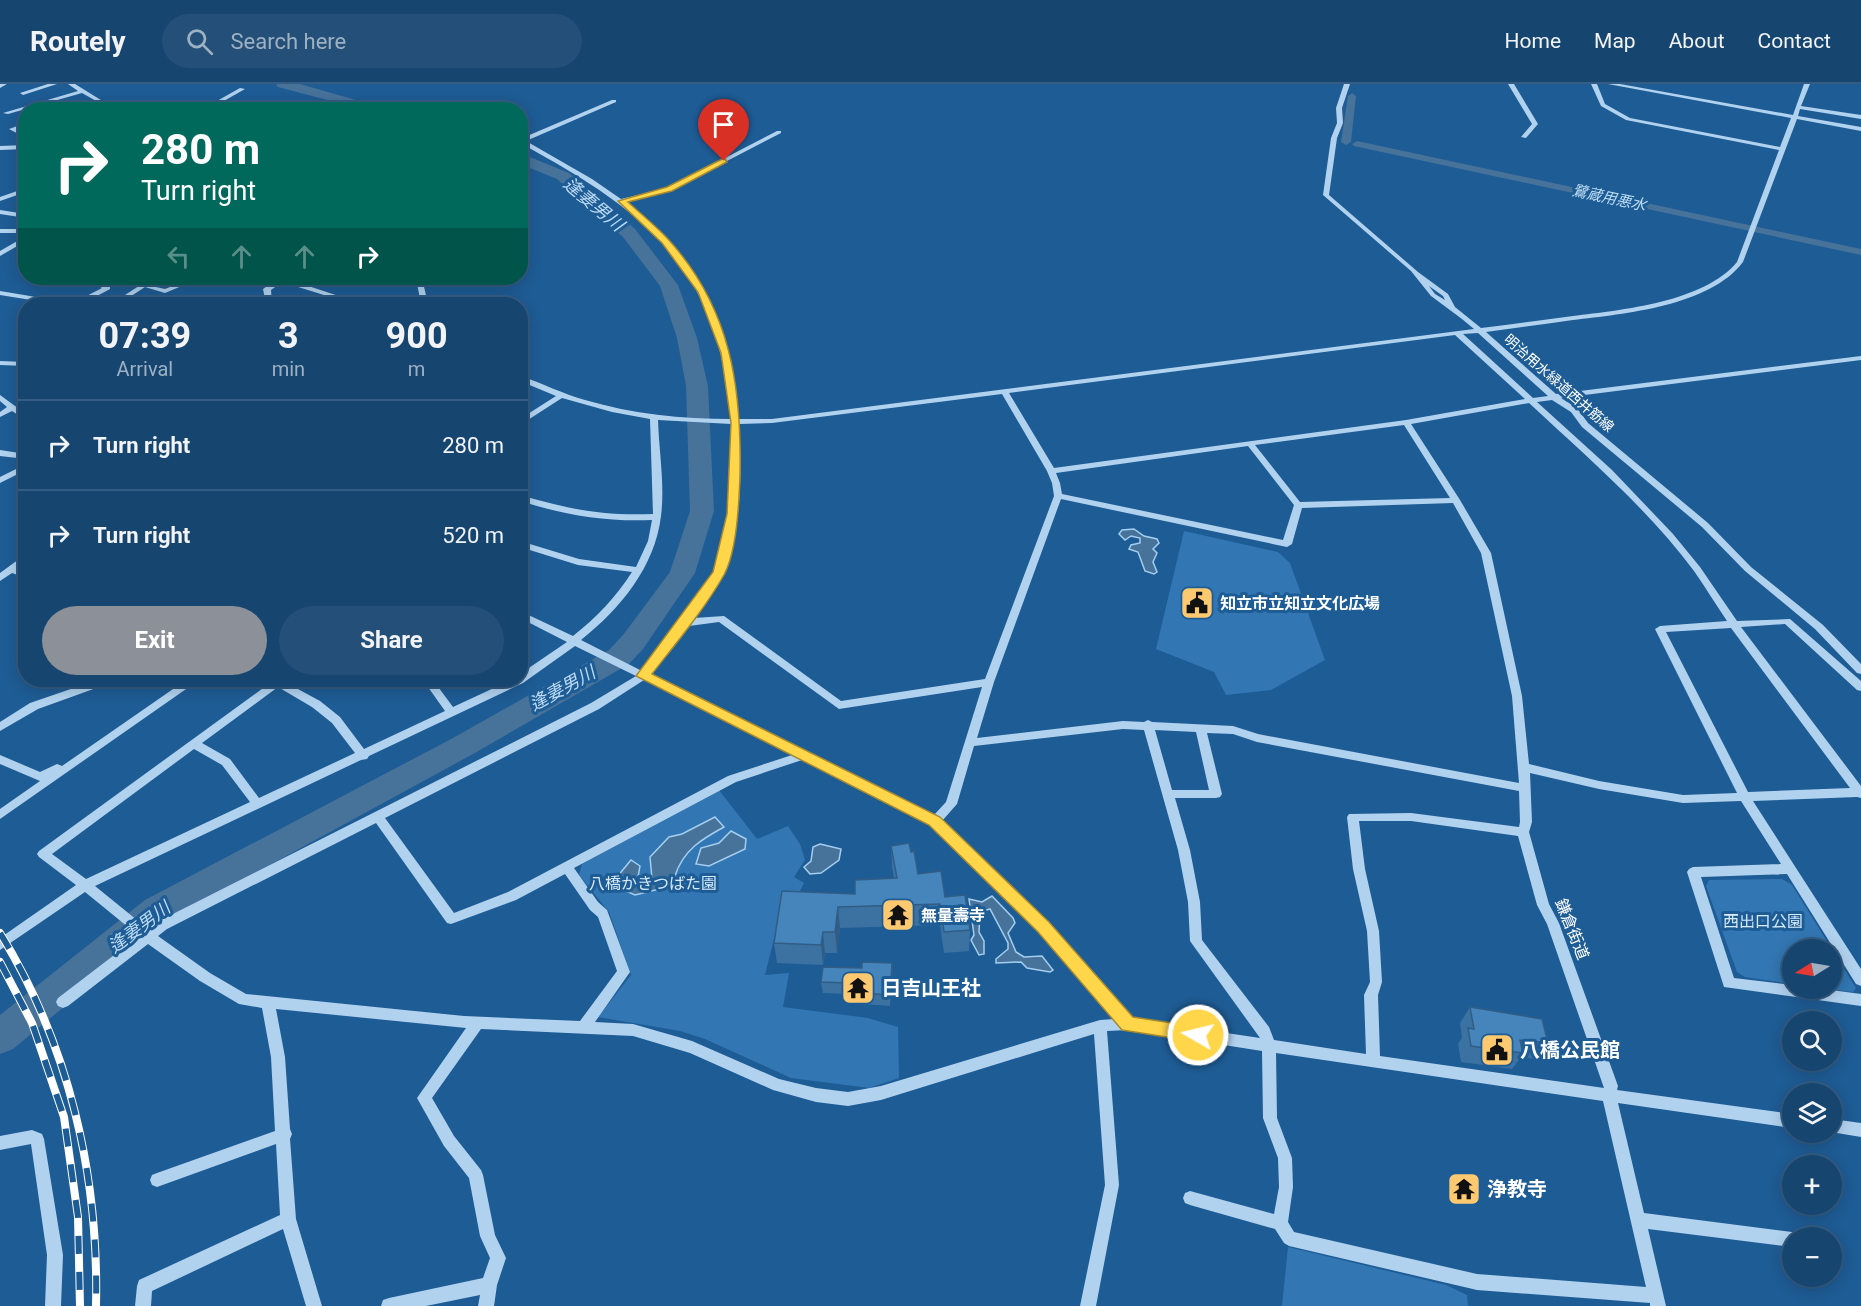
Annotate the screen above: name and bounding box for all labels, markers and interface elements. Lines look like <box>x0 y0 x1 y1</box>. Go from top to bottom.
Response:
search box <box>162 14 582 68</box>
text: Routely <box>30 25 126 58</box>
icon: search <box>183 25 216 58</box>
text: Search here <box>231 29 346 54</box>
text: Home <box>1505 29 1561 53</box>
text: Map <box>1594 29 1636 53</box>
text: About <box>1669 29 1725 53</box>
text: Contact <box>1758 29 1831 53</box>
pin <box>698 99 749 161</box>
icon: arrive <box>707 108 740 141</box>
text: 280 m <box>141 125 260 174</box>
icon: right <box>42 126 120 204</box>
water label: 逢妻男川 <box>560 173 630 236</box>
text: Turn right <box>141 175 256 207</box>
water label: 鷺蔵用悪水 <box>1570 181 1650 215</box>
icon: left <box>162 240 195 273</box>
icon: ahead <box>225 240 258 273</box>
icon: ahead <box>288 240 321 273</box>
icon: right <box>351 240 384 273</box>
text: 07:39 <box>98 315 191 357</box>
text: 3 <box>278 315 299 357</box>
text: 900 <box>386 315 448 357</box>
street label: 明治用水緑道西井筋線 <box>1501 331 1617 435</box>
text: Arrival <box>116 357 173 381</box>
text: min <box>272 357 305 381</box>
text: m <box>408 357 425 381</box>
icon: right <box>42 429 75 462</box>
text: Turn right <box>93 433 190 458</box>
text: 280 m <box>442 433 504 458</box>
icon: right <box>42 519 75 552</box>
text: Turn right <box>93 523 190 548</box>
text: 520 m <box>442 523 504 548</box>
public building icon: 知立市立知立文化広場 <box>1179 585 1215 621</box>
place label: 知立市立知立文化広場 <box>1220 594 1380 613</box>
button: Exit <box>42 606 267 675</box>
button: Share <box>279 606 504 675</box>
water label: 逢妻男川 <box>525 660 600 715</box>
park label: 八橋かきつばた園 <box>589 874 717 893</box>
water label: 逢妻男川 <box>104 896 176 957</box>
street label: 鎌倉街道 <box>1551 896 1593 962</box>
temple icon: 無量壽寺 <box>880 897 916 933</box>
place label: 無量壽寺 <box>921 906 985 925</box>
park label: 西出口公園 <box>1723 912 1803 931</box>
north arrow <box>1782 939 1842 999</box>
map controls <box>1782 939 1842 1287</box>
temple icon: 日吉山王社 <box>840 970 876 1006</box>
place label: 日吉山王社 <box>881 976 981 1000</box>
position arrow <box>1166 1003 1230 1067</box>
button: search <box>1782 1011 1842 1071</box>
public building icon: 八橋公民館 <box>1479 1032 1515 1068</box>
place label: 八橋公民館 <box>1520 1038 1620 1062</box>
button: layers <box>1782 1083 1842 1143</box>
button: + <box>1782 1155 1842 1215</box>
temple icon: 浄教寺 <box>1446 1171 1482 1207</box>
place label: 浄教寺 <box>1487 1177 1547 1201</box>
button: − <box>1782 1227 1842 1287</box>

